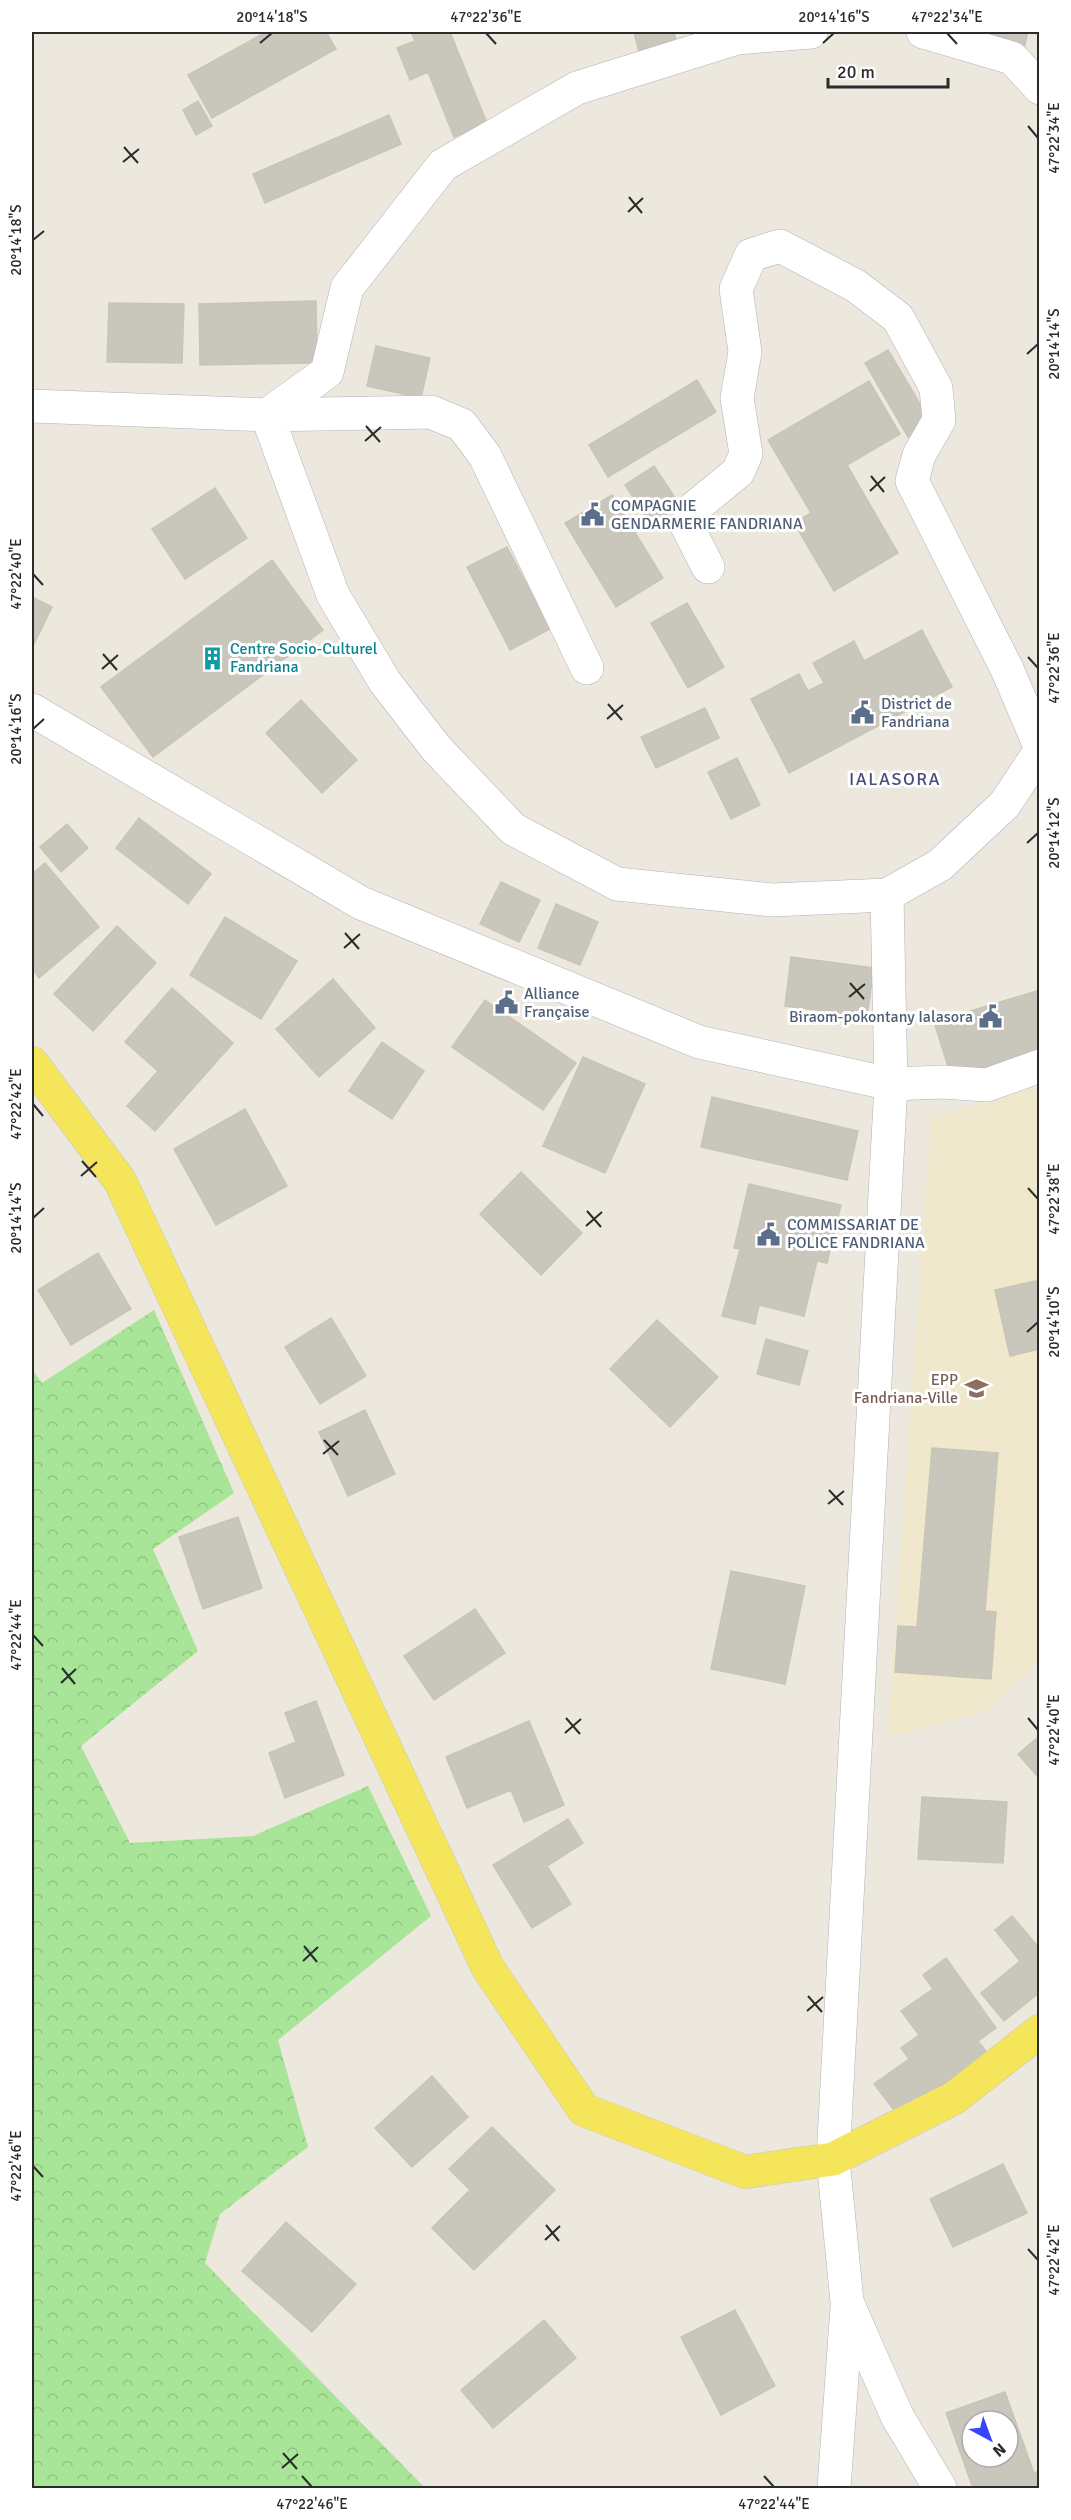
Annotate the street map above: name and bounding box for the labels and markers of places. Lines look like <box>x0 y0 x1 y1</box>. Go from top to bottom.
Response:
place label: COMPAGNIE GENDARMERIE FANDRIANA <box>611 496 803 534</box>
public building icon: COMPAGNIE GENDARMERIE FANDRIANA <box>580 502 606 528</box>
place label: Centre Socio-Culturel Fandriana <box>230 639 378 677</box>
building icon: Centre Socio-Culturel Fandriana <box>199 645 225 671</box>
place label: District de Fandriana <box>881 694 952 732</box>
public building icon: District de Fandriana <box>850 700 876 726</box>
place label: Alliance Française <box>524 984 590 1022</box>
public building icon: Alliance Française <box>493 990 519 1016</box>
public building icon: Biraom-pokontany Ialasora <box>978 1004 1004 1030</box>
place label: Biraom-pokontany Ialasora <box>789 1007 973 1027</box>
place label: COMMISSARIAT DE POLICE FANDRIANA <box>787 1215 925 1253</box>
public building icon: COMMISSARIAT DE POLICE FANDRIANA <box>756 1221 782 1247</box>
place label: EPP Fandriana-Ville <box>854 1370 958 1408</box>
school or university icon: EPP Fandriana-Ville <box>963 1376 989 1402</box>

